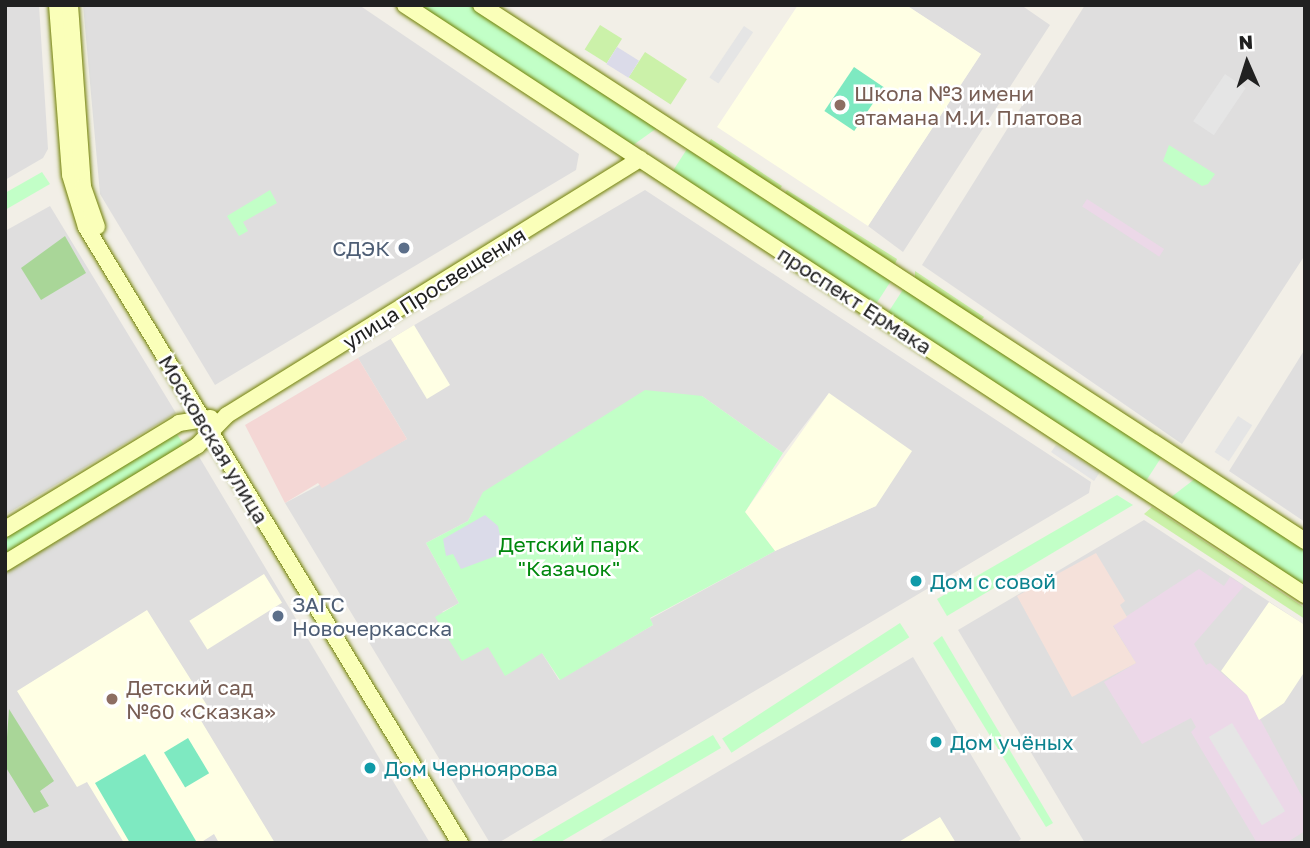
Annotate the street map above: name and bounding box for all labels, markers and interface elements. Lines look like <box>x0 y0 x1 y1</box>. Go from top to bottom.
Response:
north arrow <box>1212 28 1282 98</box>
text: N <box>1238 30 1254 53</box>
place label: Школа №3 имени атамана М.И. Платова <box>854 80 1082 130</box>
marker: Школа №3 имени атамана М.И. Платова <box>832 97 848 113</box>
street label: улица Просвещения <box>338 221 530 355</box>
place label: СДЭК <box>332 235 390 261</box>
marker: СДЭК <box>396 240 412 256</box>
street label: проспект Ермака <box>773 241 937 359</box>
street label: Московская улица <box>154 350 274 528</box>
park label: Детский парк "Казачок" <box>498 531 640 581</box>
place label: Дом с совой <box>930 568 1056 594</box>
marker: Дом с совой <box>908 573 924 589</box>
place label: ЗАГС Новочеркасска <box>292 591 452 641</box>
marker: ЗАГС Новочеркасска <box>270 608 286 624</box>
place label: Детский сад №60 «Сказка» <box>126 674 276 724</box>
marker: Детский сад №60 «Сказка» <box>104 691 120 707</box>
place label: Дом учёных <box>950 729 1074 755</box>
marker: Дом учёных <box>928 734 944 750</box>
place label: Дом Черноярова <box>384 755 558 781</box>
marker: Дом Черноярова <box>362 760 378 776</box>

